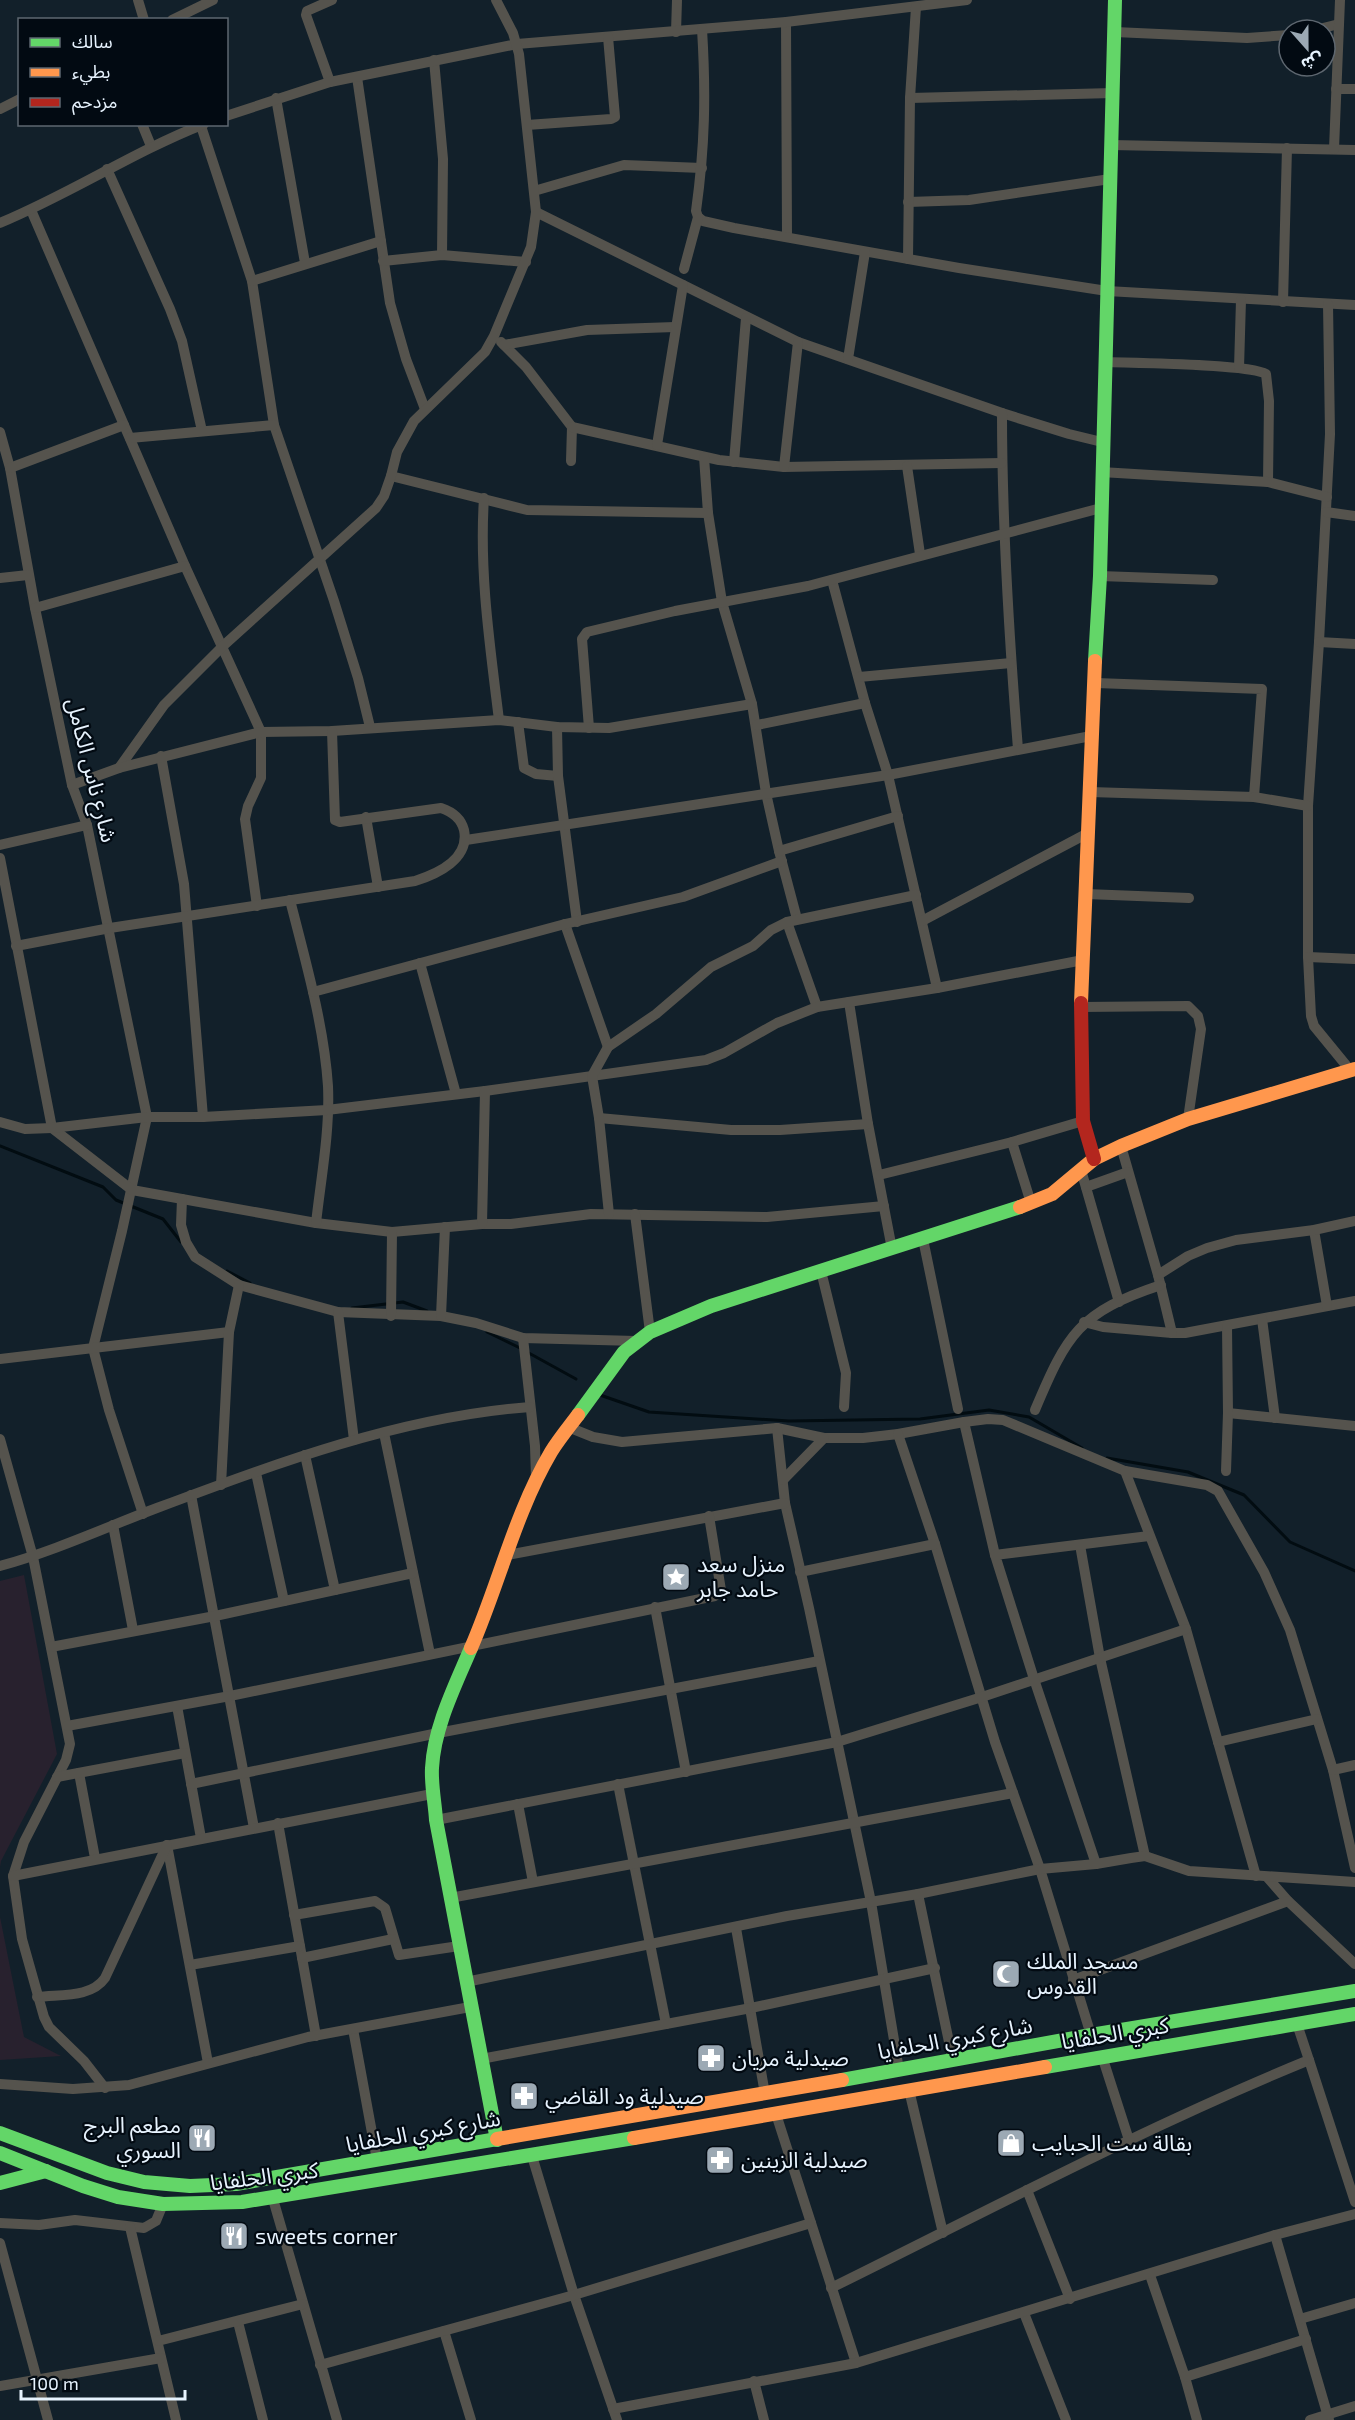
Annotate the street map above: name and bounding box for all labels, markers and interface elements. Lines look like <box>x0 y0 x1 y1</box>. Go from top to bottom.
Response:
legend <box>18 18 228 126</box>
north arrow <box>1277 18 1337 78</box>
text: سالك <box>72 30 113 52</box>
text: ش <box>1298 49 1326 75</box>
text: بطيء <box>72 60 110 85</box>
text: مزدحم <box>72 90 117 115</box>
street label: شارع ناس الكامل <box>58 695 123 846</box>
place label: منزل سعد حامد جابر <box>696 1550 785 1602</box>
place icon: منزل سعد حامد جابر <box>660 1561 692 1593</box>
place label: مسجد الملك القدوس <box>1027 1947 1138 1999</box>
mosque icon: مسجد الملك القدوس <box>990 1958 1022 1990</box>
street label: شارع كبري الحلفايا <box>875 2011 1035 2068</box>
street label: كبري الحلفايا <box>1059 2011 1172 2058</box>
pharmacy icon: صيدلية مريان <box>695 2042 727 2074</box>
place label: صيدلية مريان <box>732 2044 849 2071</box>
pharmacy icon: صيدلية ود القاضي <box>508 2080 540 2112</box>
place label: صيدلية ود القاضي <box>545 2082 704 2113</box>
street label: شارع كبري الحلفايا <box>343 2104 503 2161</box>
place label: مطعم البرج السوري <box>84 2111 181 2167</box>
restaurant icon: مطعم البرج السوري <box>186 2122 218 2154</box>
shop icon: بقالة ست الحبايب <box>995 2127 1027 2159</box>
place label: بقالة ست الحبايب <box>1032 2129 1192 2156</box>
pharmacy icon: صيدلية الزينين <box>704 2144 736 2176</box>
place label: صيدلية الزينين <box>741 2146 868 2173</box>
street label: كبري الحلفايا <box>208 2155 321 2200</box>
restaurant icon: sweets corner <box>218 2220 250 2252</box>
place label: sweets corner <box>255 2222 398 2248</box>
scale bar <box>21 2363 184 2401</box>
text: 100 m <box>30 2372 79 2394</box>

